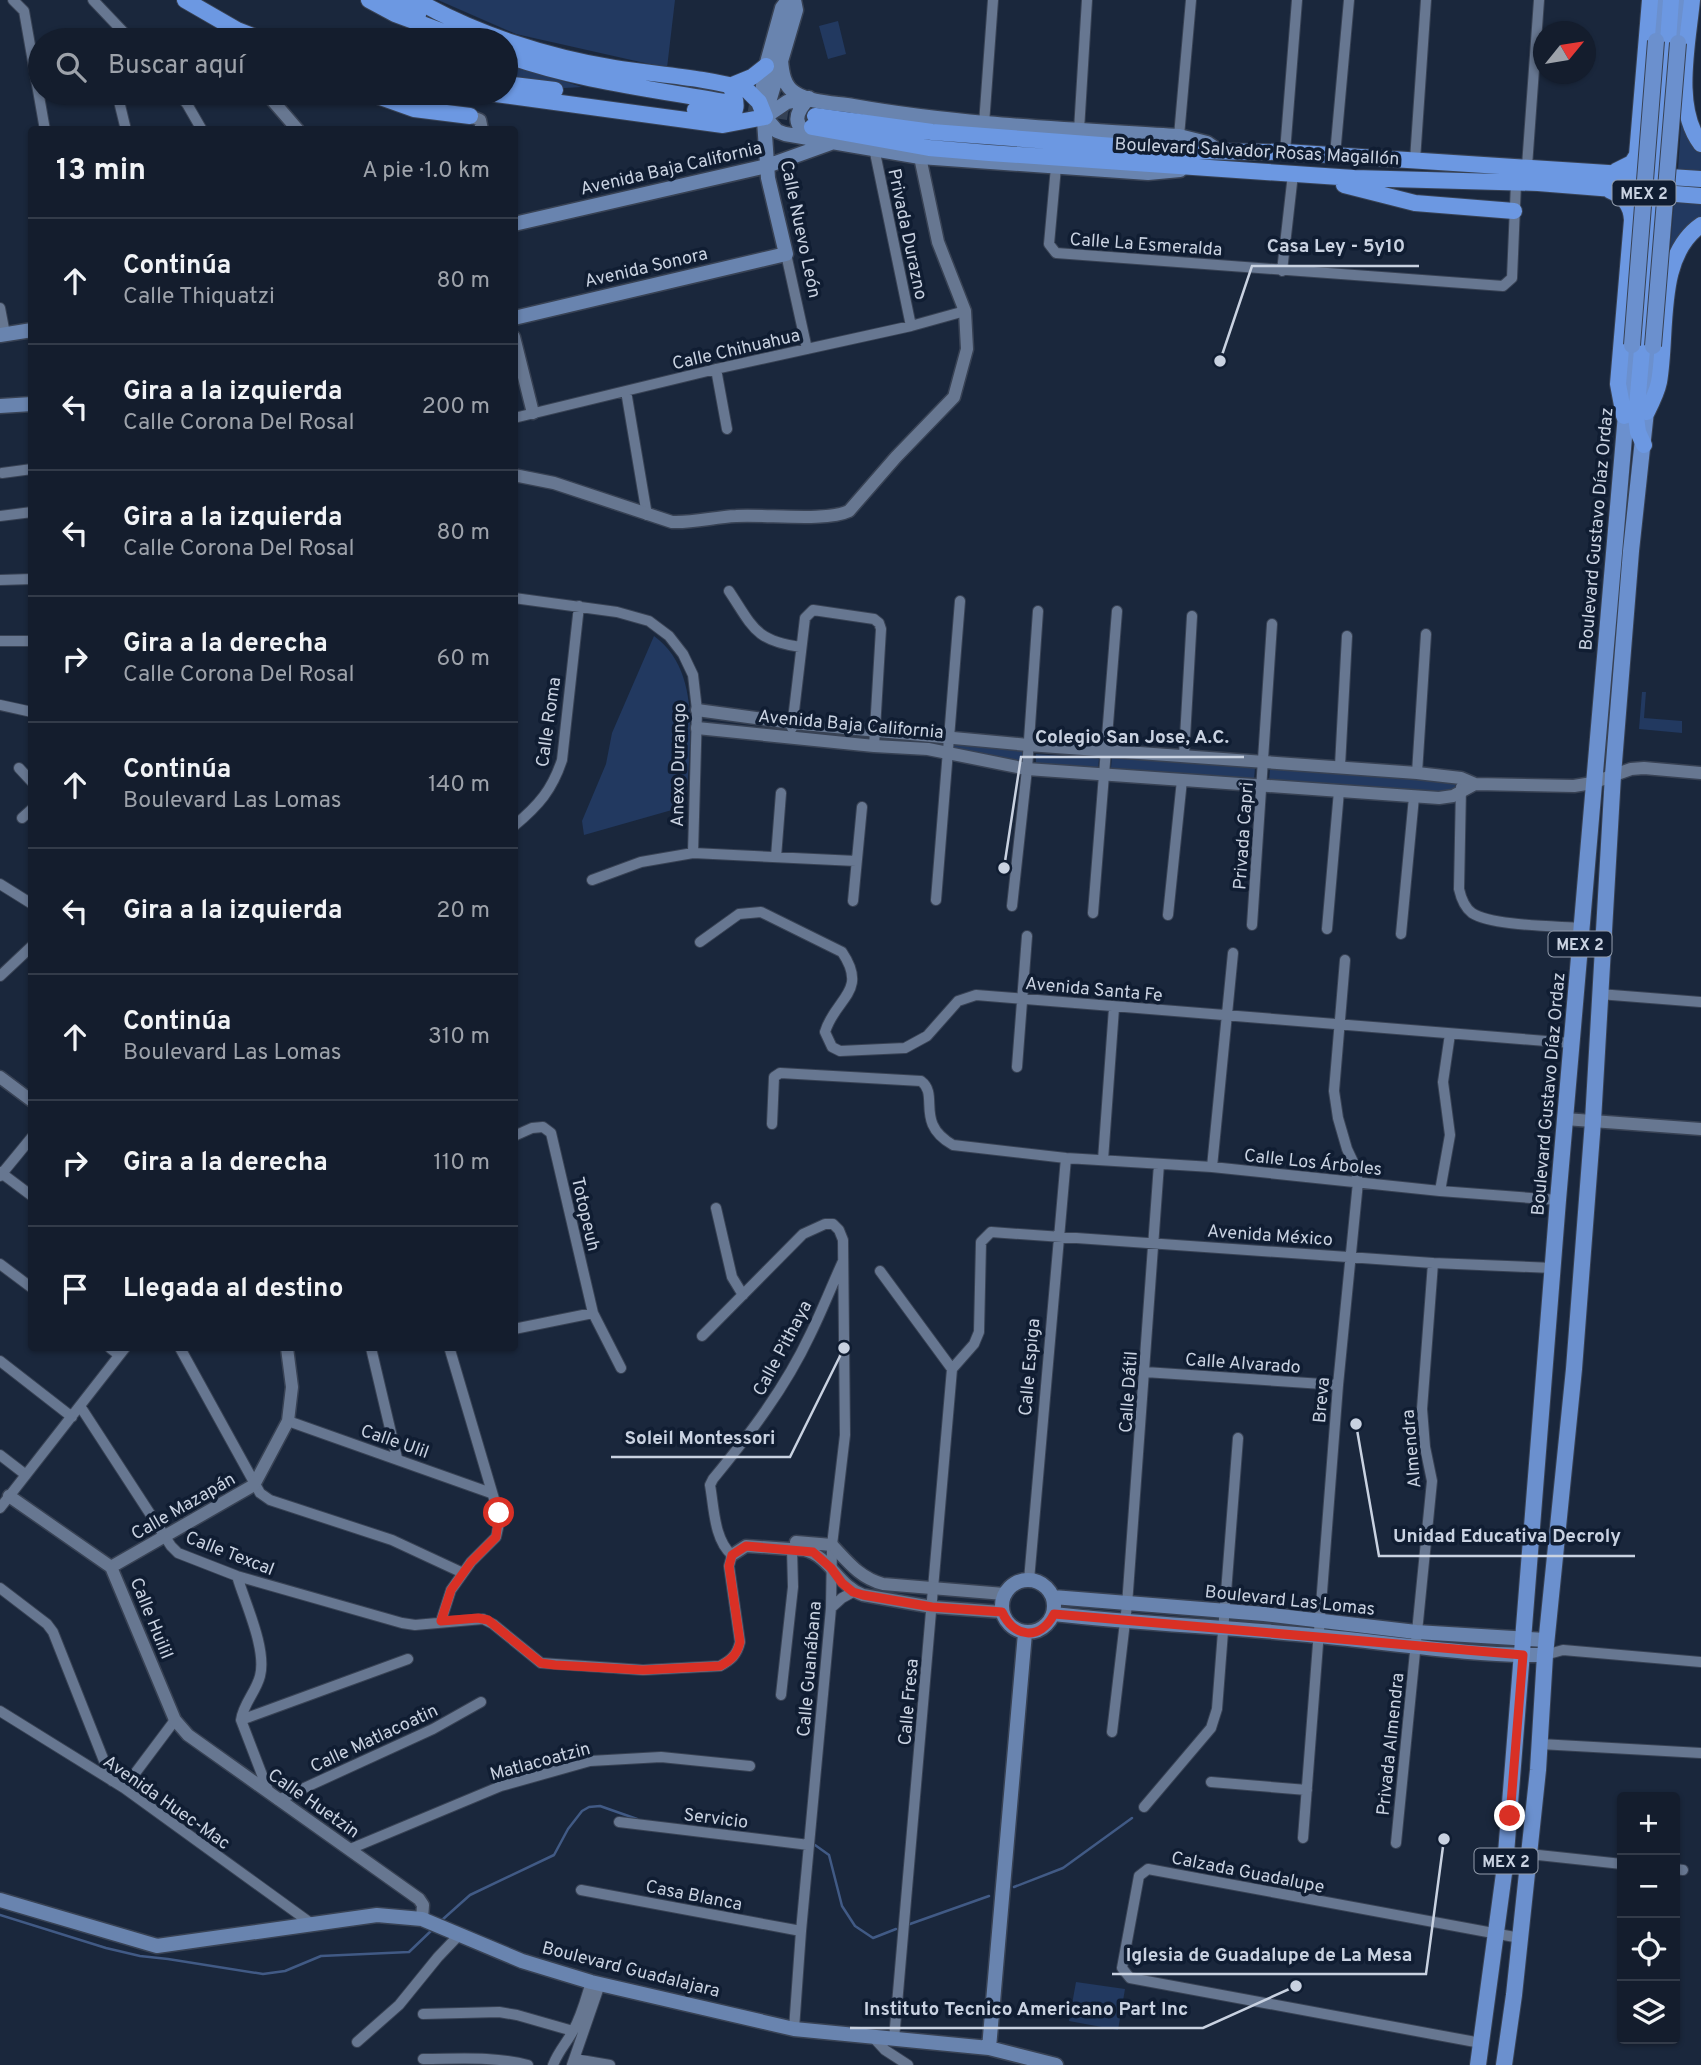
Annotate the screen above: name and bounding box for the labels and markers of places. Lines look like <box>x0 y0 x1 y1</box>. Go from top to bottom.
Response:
callout: Casa Ley - 5y10 <box>1252 226 1419 266</box>
callout: Colegio San Jose, A.C. <box>1021 717 1244 757</box>
callout: Soleil Montessori <box>611 1417 790 1457</box>
callout: Unidad Educativa Decroly <box>1379 1516 1635 1556</box>
callout: Iglesia de Guadalupe de La Mesa <box>1112 1934 1426 1974</box>
callout: Instituto Tecnico Americano Part Inc <box>850 1988 1203 2028</box>

